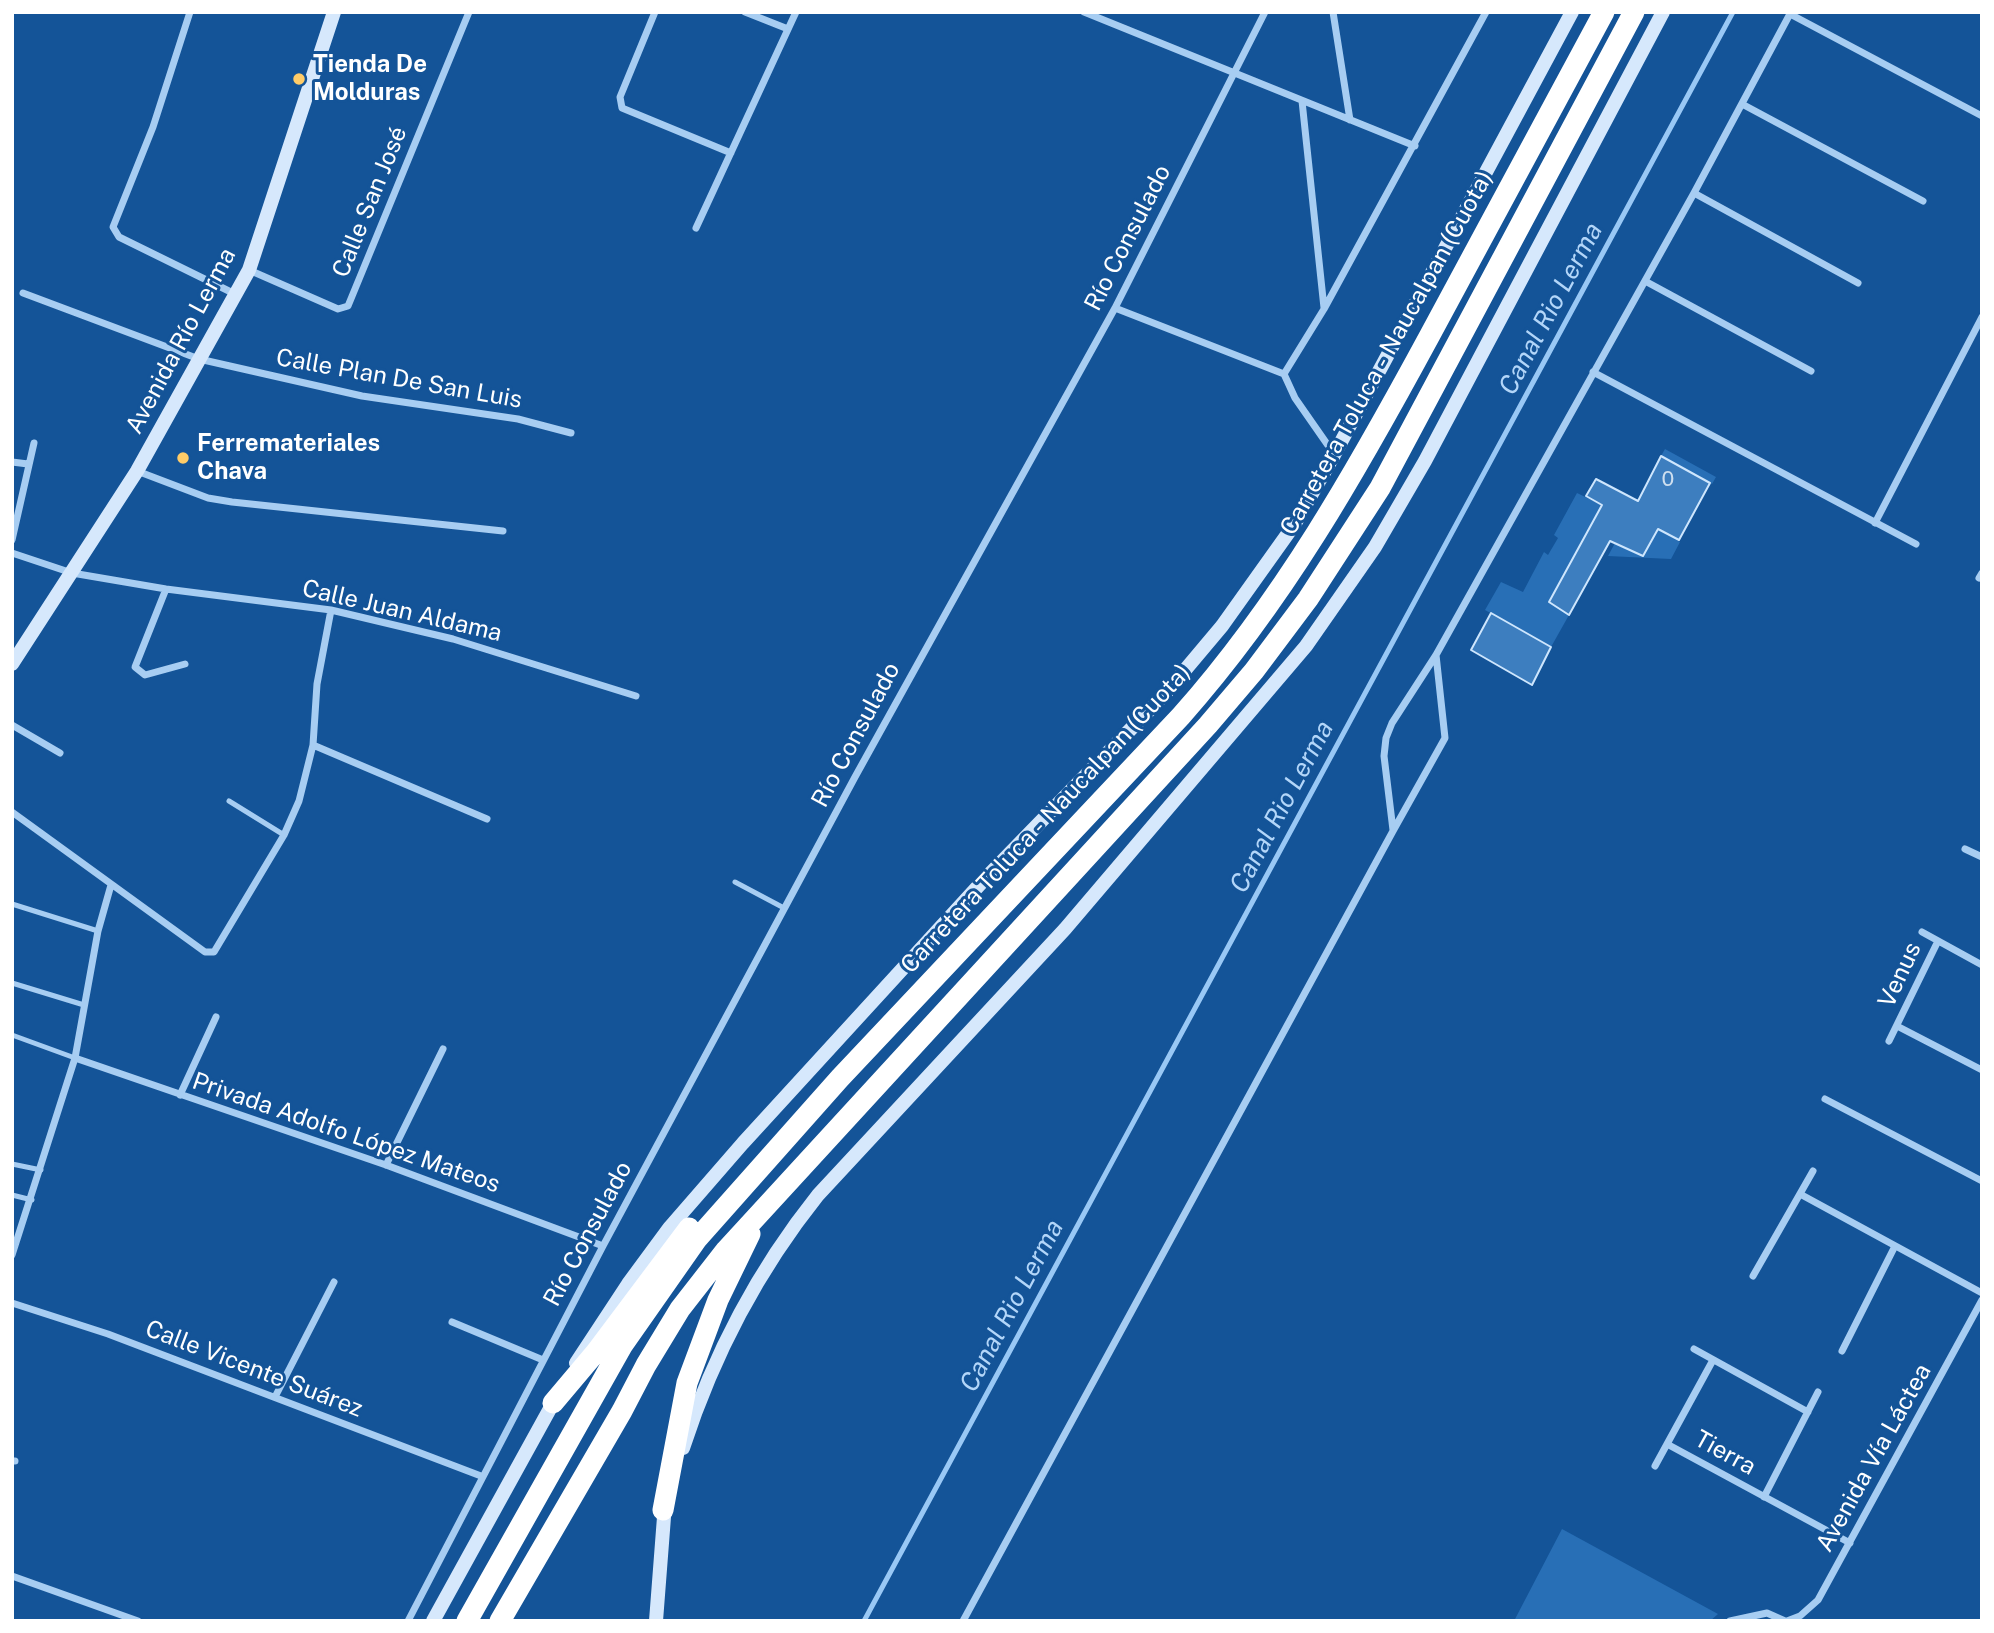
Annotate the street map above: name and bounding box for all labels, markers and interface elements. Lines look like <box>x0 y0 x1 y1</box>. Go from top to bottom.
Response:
place label: Tienda De Molduras <box>313 51 427 107</box>
marker: Tienda De Molduras <box>291 71 307 87</box>
street label: Calle San José <box>327 122 413 282</box>
street label: Río Consulado <box>1079 160 1177 316</box>
street label: Carretera Toluca - Naucalpan (Cuota) <box>1275 166 1499 540</box>
water label: Canal Rio Lerma <box>1493 218 1609 400</box>
street label: Avenida Río Lerma <box>120 243 242 439</box>
street label: Calle Plan De San Luis <box>274 343 524 415</box>
place label: Ferremateriales Chava <box>197 430 380 486</box>
marker: Ferremateriales Chava <box>175 450 191 466</box>
house number: 0 <box>1662 467 1674 493</box>
street label: Calle Juan Aldama <box>299 574 505 648</box>
street label: Río Consulado <box>806 658 906 812</box>
street label: Carretera Toluca - Naucalpan (Cuota) <box>895 659 1197 979</box>
water label: Canal Rio Lerma <box>1224 716 1340 898</box>
street label: Venus <box>1872 938 1928 1012</box>
street label: Privada Adolfo López Mateos <box>188 1067 504 1199</box>
street label: Río Consulado <box>538 1157 638 1311</box>
water label: Canal Rio Lerma <box>954 1215 1070 1397</box>
street label: Calle Vicente Suárez <box>141 1314 367 1424</box>
street label: Avenida Vía Láctea <box>1810 1359 1938 1557</box>
street label: Tierra <box>1689 1425 1761 1481</box>

